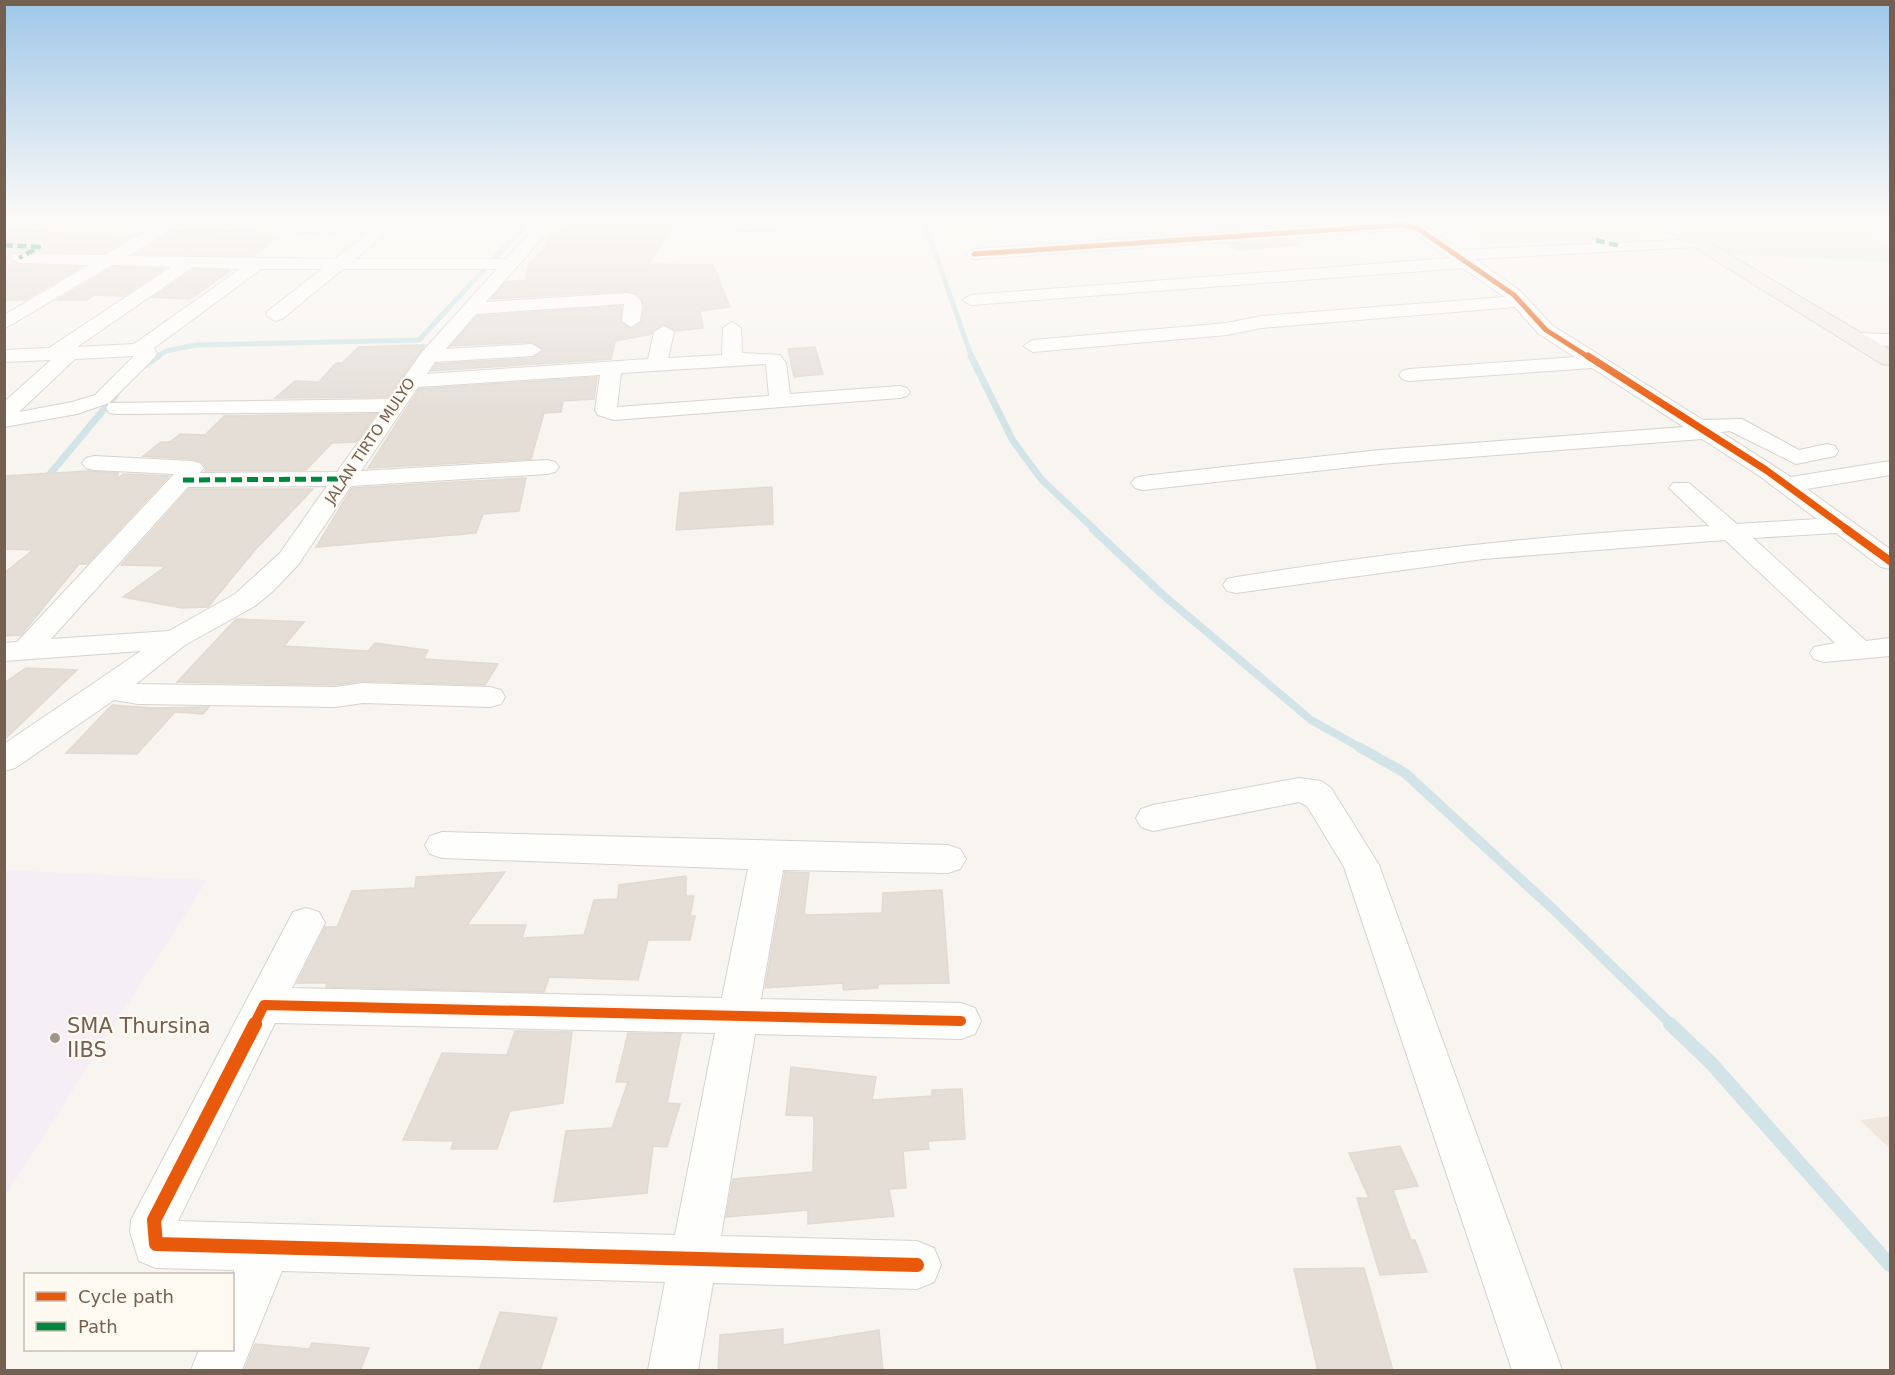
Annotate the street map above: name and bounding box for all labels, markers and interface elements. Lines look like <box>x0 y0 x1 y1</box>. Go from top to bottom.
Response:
street label: JALAN TIRTO MULYO <box>320 374 419 508</box>
place label: SMA Thursina IIBS <box>67 1014 211 1062</box>
marker: SMA Thursina IIBS <box>48 1031 62 1045</box>
legend <box>24 1273 234 1351</box>
text: Cycle path <box>78 1286 174 1307</box>
text: Path <box>78 1316 118 1337</box>

